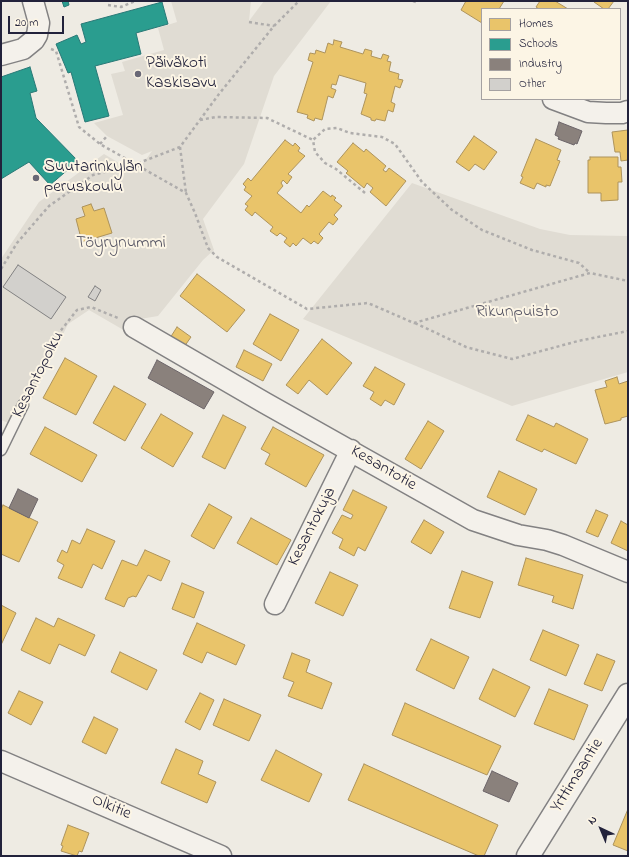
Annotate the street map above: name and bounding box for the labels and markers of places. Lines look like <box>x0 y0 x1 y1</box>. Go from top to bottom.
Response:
place label: Päiväkoti Kaskisavu <box>146 54 217 94</box>
marker: Päiväkoti Kaskisavu <box>133 69 143 79</box>
place label: Suutarinkylän peruskoulu <box>44 158 143 198</box>
marker: Suutarinkylän peruskoulu <box>31 173 41 183</box>

